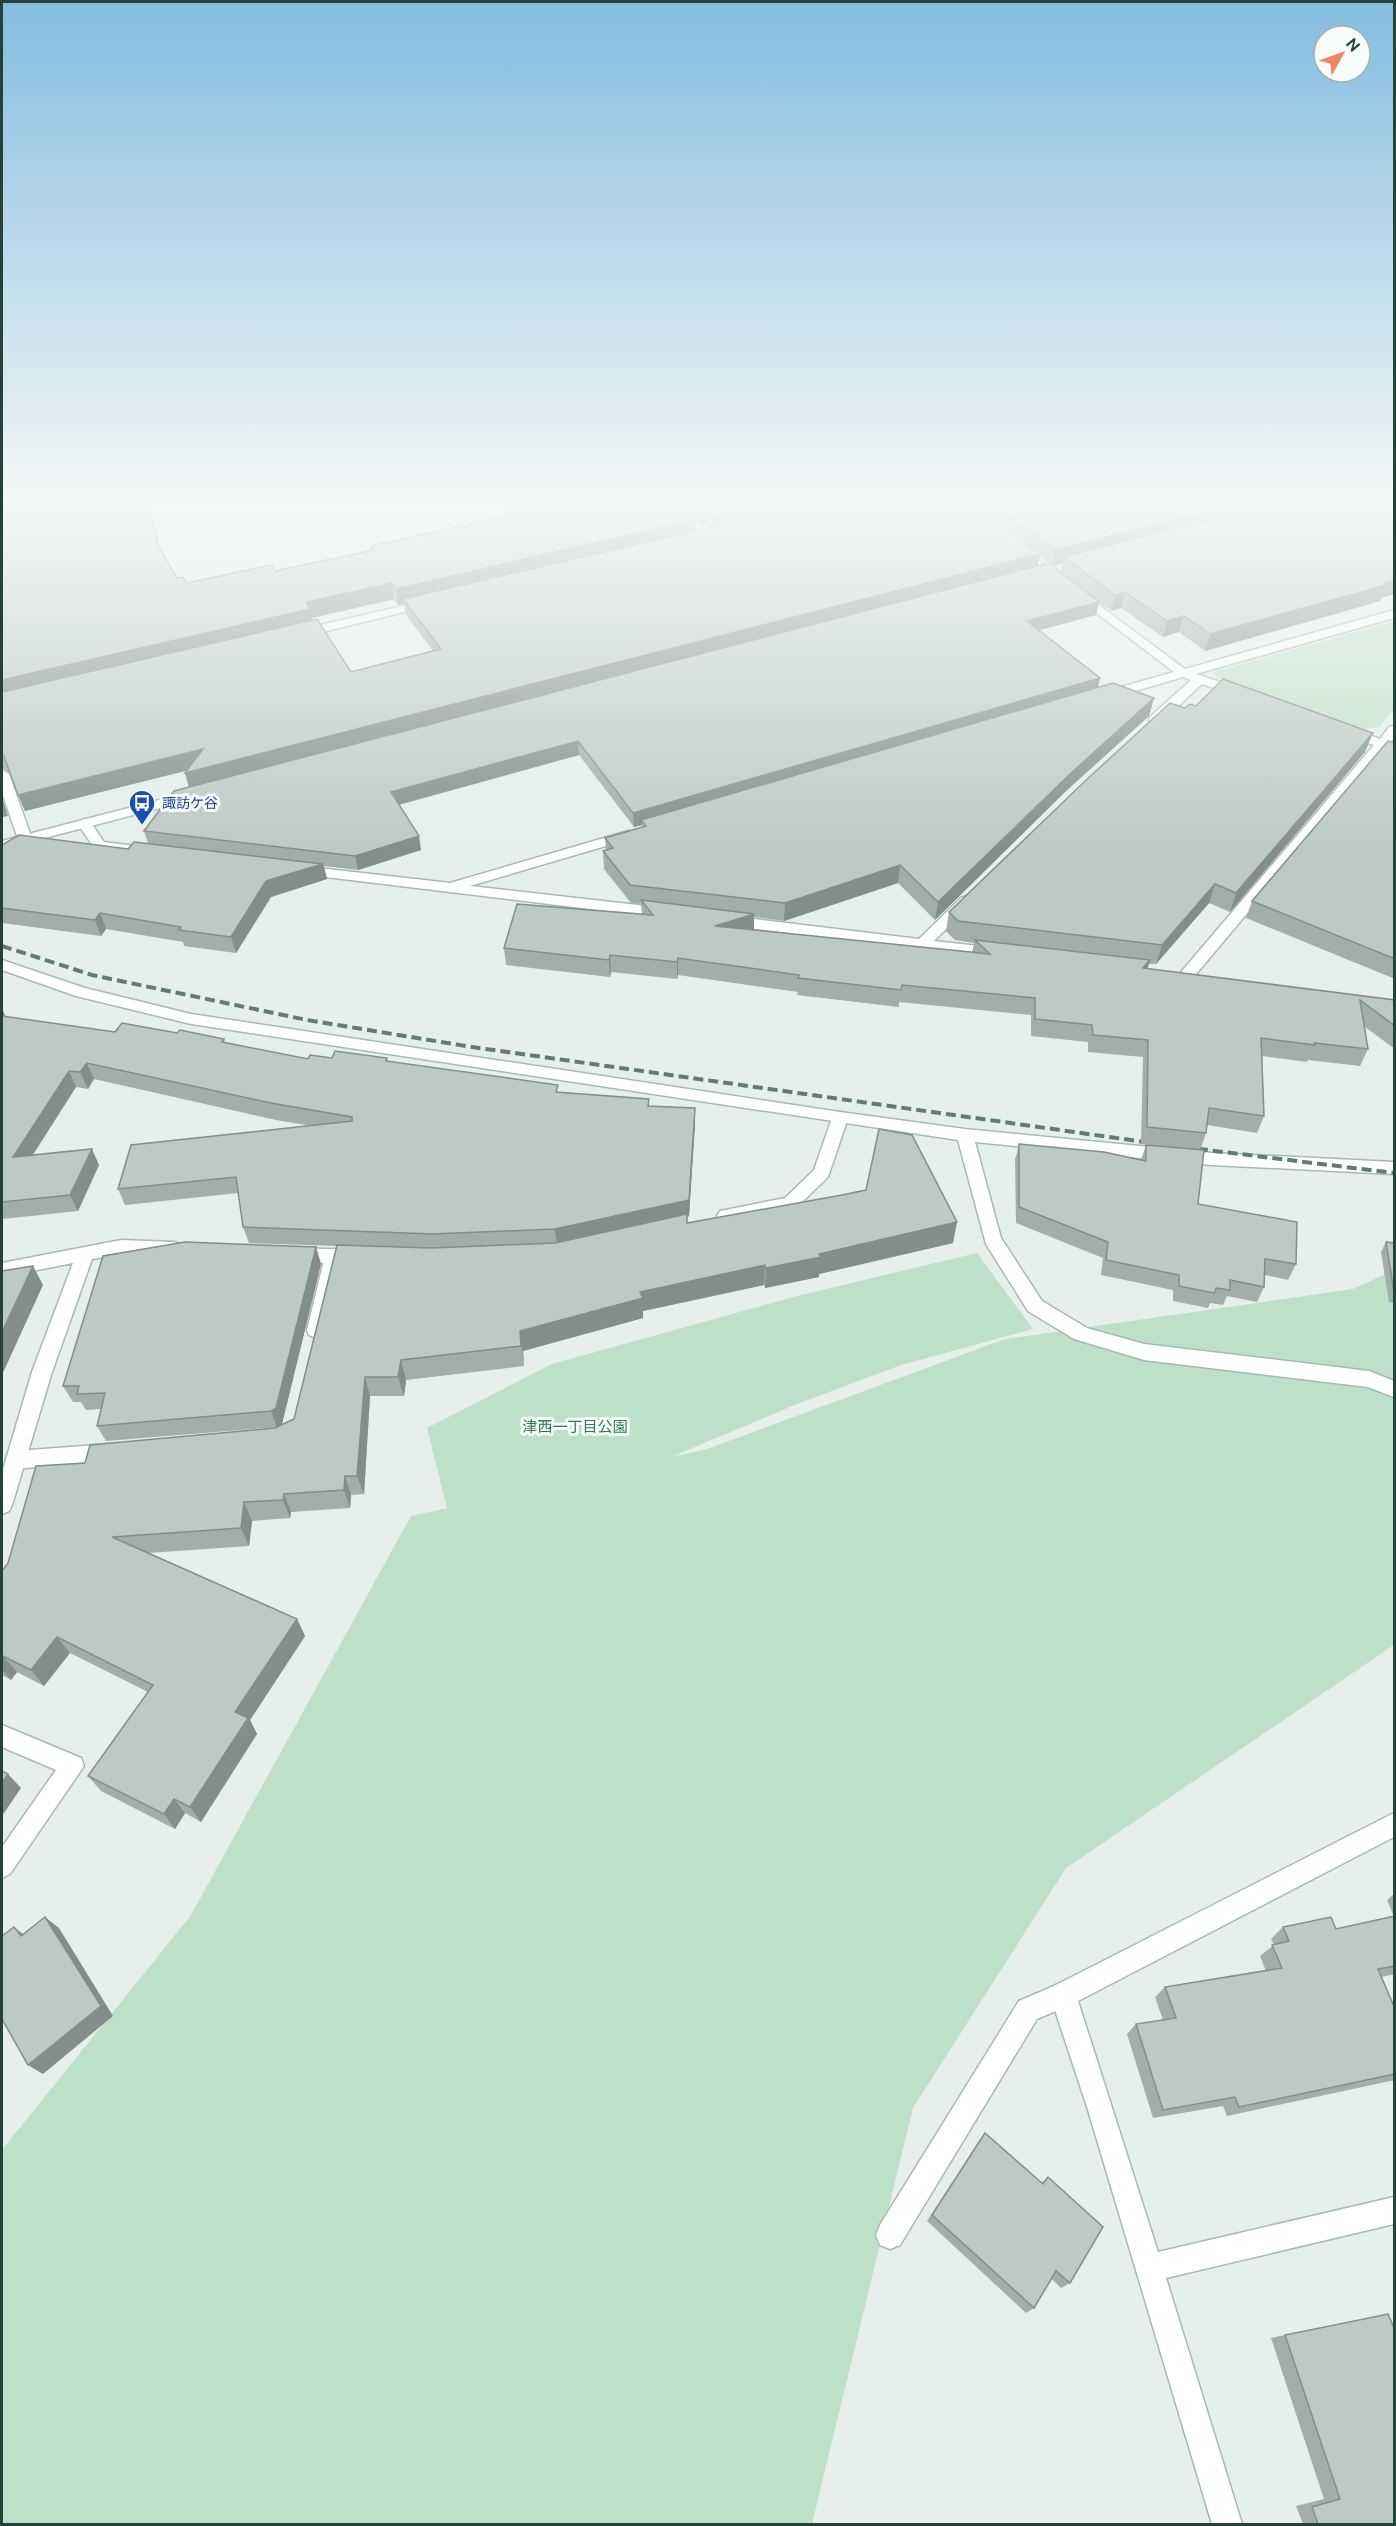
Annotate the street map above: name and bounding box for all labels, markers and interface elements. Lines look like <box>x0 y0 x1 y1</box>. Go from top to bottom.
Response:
north arrow <box>1312 24 1372 84</box>
text: N <box>1343 34 1364 55</box>
bus stop icon: 諏訪ケ谷 <box>127 788 157 826</box>
place label: 諏訪ケ谷 <box>162 795 218 811</box>
park label: 津西一丁目公園 <box>522 1418 628 1435</box>

